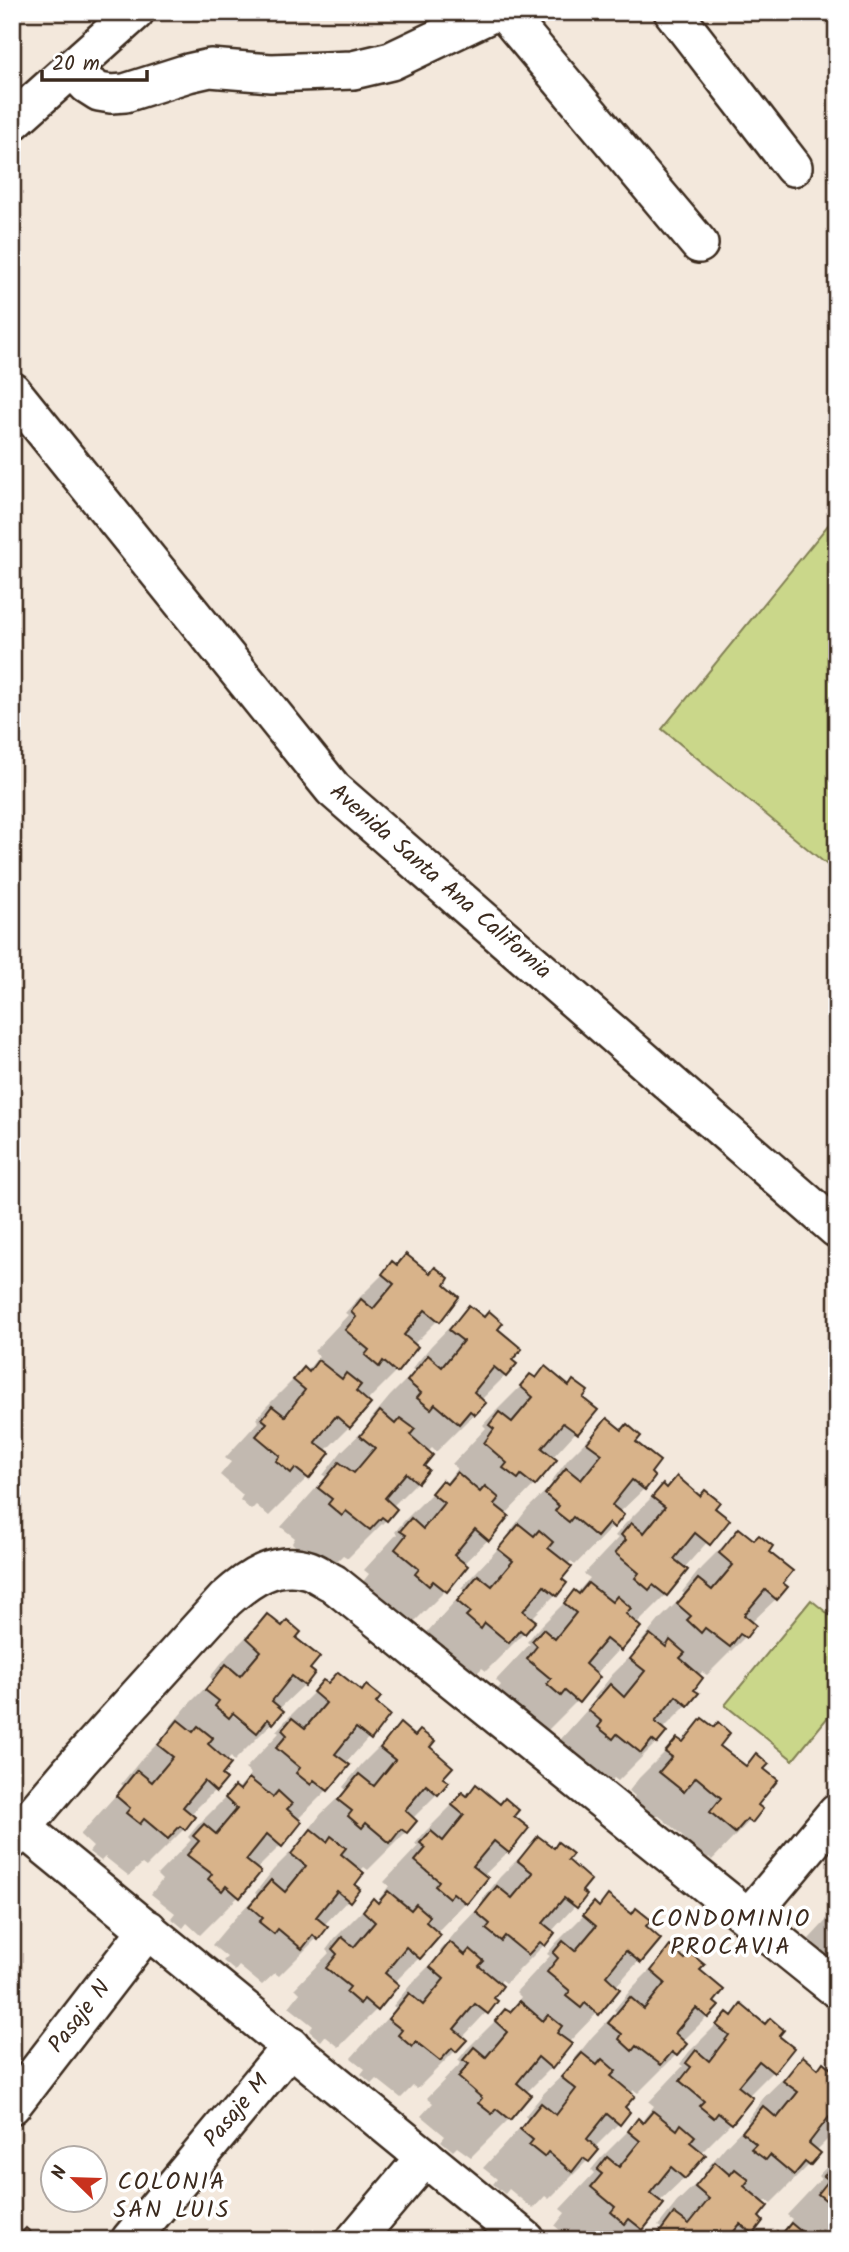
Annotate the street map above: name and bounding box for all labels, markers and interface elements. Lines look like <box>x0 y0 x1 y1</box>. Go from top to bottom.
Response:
scale bar <box>42 38 147 82</box>
text: 20 m <box>52 48 100 81</box>
street label: Avenida Santa Ana California <box>321 775 559 989</box>
district label: CONDOMINIO PROCAVIA <box>651 1900 811 1967</box>
street label: Pasaje N <box>40 1972 120 2062</box>
street label: Pasaje M <box>195 2065 279 2156</box>
north arrow <box>38 2144 108 2214</box>
text: N <box>44 2162 76 2185</box>
district label: COLONIA SAN LUIS <box>114 2163 230 2230</box>

